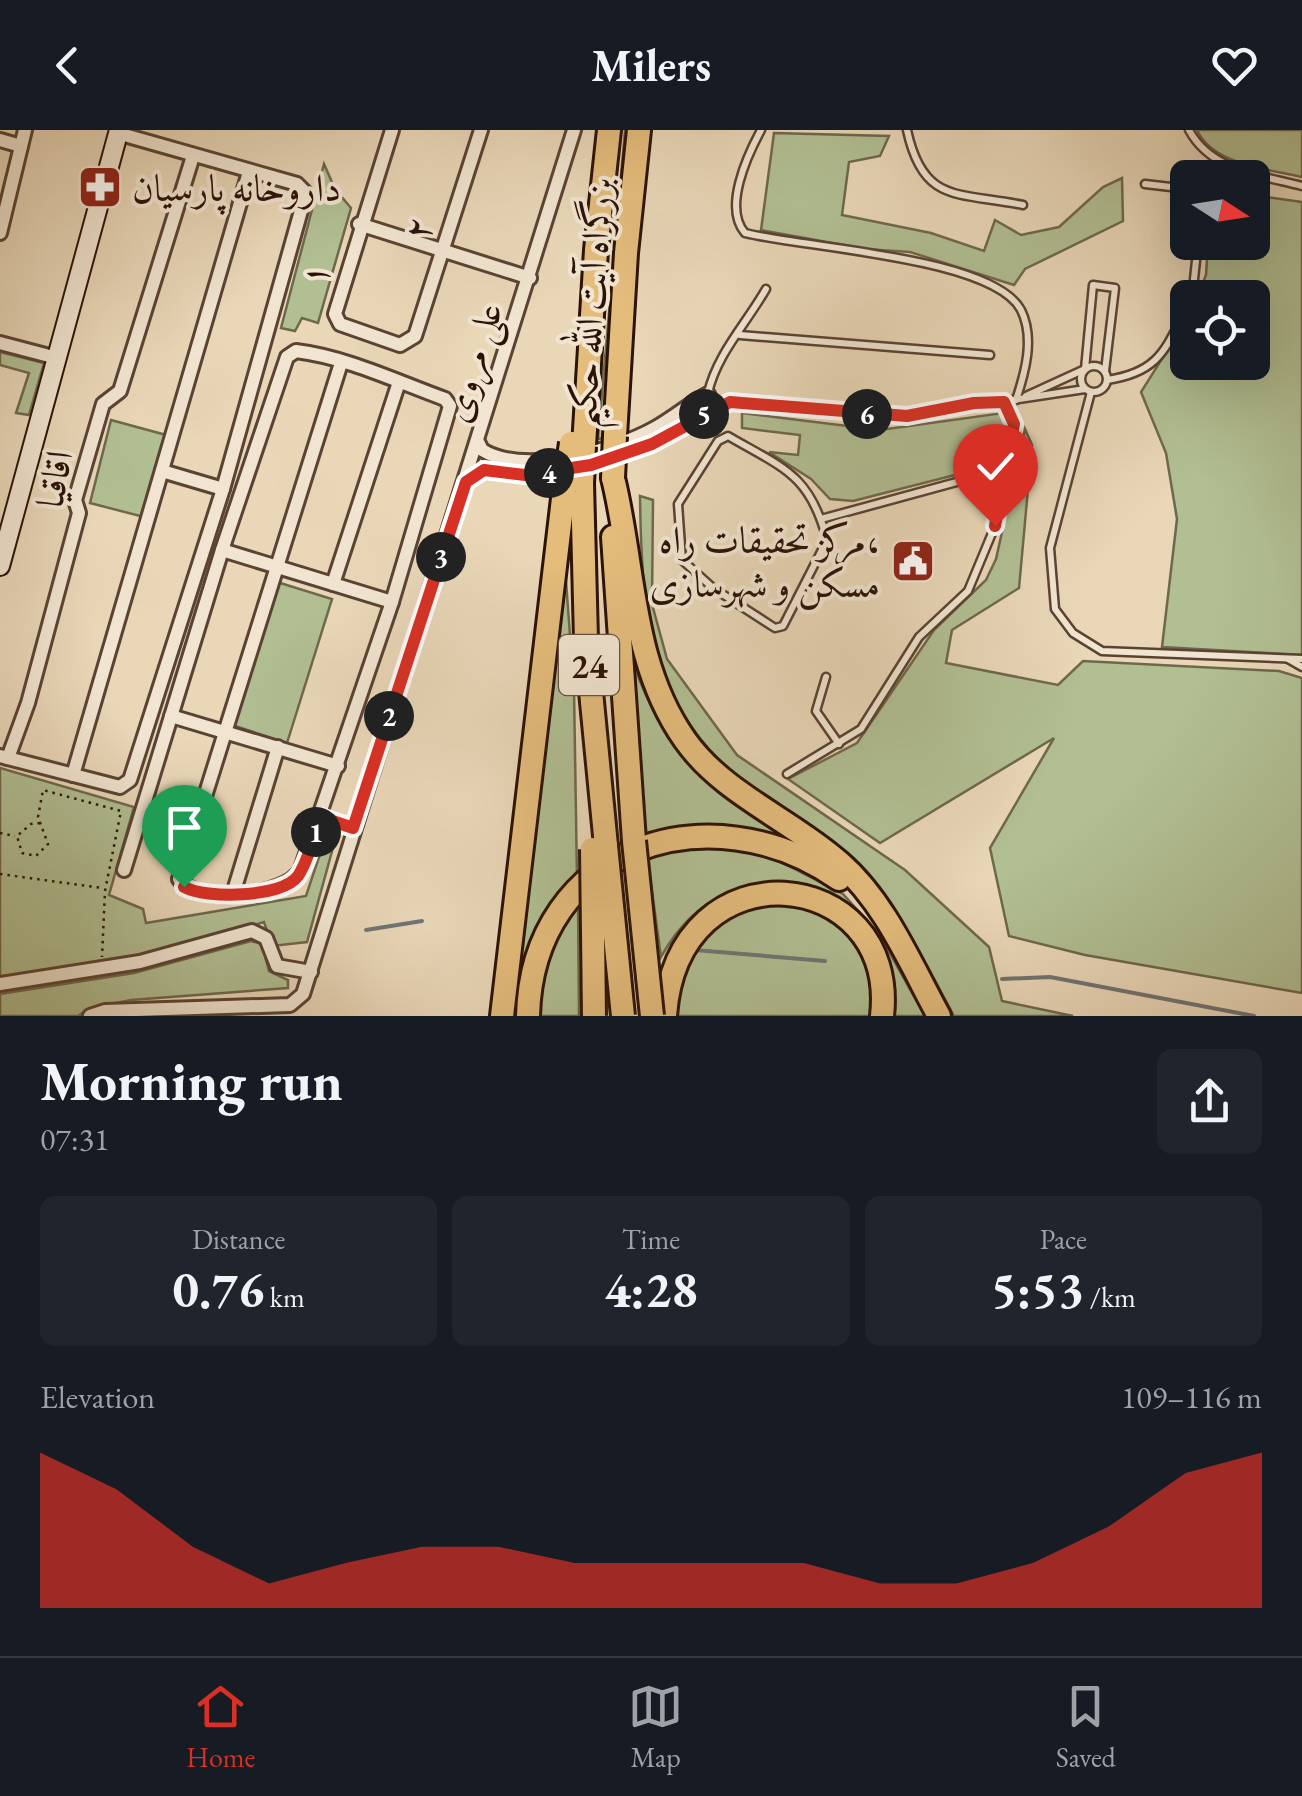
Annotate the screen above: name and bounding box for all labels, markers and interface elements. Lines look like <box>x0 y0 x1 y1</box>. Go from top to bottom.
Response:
text: Milers <box>591 36 711 94</box>
icon: back <box>40 38 95 93</box>
icon: heart <box>1207 38 1262 93</box>
north arrow <box>1170 160 1270 260</box>
map controls <box>1170 160 1270 380</box>
place label: داروخانه پارسیان <box>132 163 341 215</box>
pharmacy icon: داروخانه پارسیان <box>77 164 123 210</box>
street label: بزرگراه آیت الله حکیم <box>553 176 637 431</box>
street label: ۲ <box>390 210 444 246</box>
street label: ۱ <box>287 257 341 291</box>
button: locate <box>1170 280 1270 380</box>
street label: علی مروی <box>431 296 517 429</box>
pin: 5 <box>679 389 729 439</box>
pin: 6 <box>842 389 892 439</box>
text: 5 <box>697 396 711 432</box>
text: 6 <box>860 396 874 432</box>
pin <box>953 424 1038 527</box>
icon: check <box>968 439 1023 494</box>
street label: اقاقیا <box>24 446 84 512</box>
pin: 4 <box>524 448 574 498</box>
text: 4 <box>542 455 556 491</box>
place label: مرکز تحقیقات راه، مسکن و شهرسازی <box>649 515 880 610</box>
pin: 3 <box>416 532 466 582</box>
public building icon: مرکز تحقیقات راه، مسکن و شهرسازی <box>890 538 936 584</box>
text: 3 <box>434 539 448 575</box>
road number: 24 <box>559 635 619 695</box>
pin: 2 <box>364 691 414 741</box>
text: 2 <box>382 698 396 734</box>
pin <box>142 785 227 888</box>
icon: arrive <box>157 800 212 855</box>
pin: 1 <box>291 807 341 857</box>
text: 1 <box>309 814 323 850</box>
text: Morning run <box>40 1045 343 1116</box>
button: share <box>1157 1049 1262 1154</box>
text: 07:31 <box>40 1118 109 1160</box>
text: Distance <box>192 1221 285 1257</box>
text: Time <box>622 1221 680 1257</box>
text: Pace <box>1040 1221 1087 1257</box>
text: 0.76 <box>173 1257 264 1322</box>
text: 4:28 <box>604 1257 698 1322</box>
text: 5:53 <box>991 1257 1084 1322</box>
text: km <box>264 1279 305 1315</box>
text: /km <box>1084 1279 1136 1315</box>
text: Elevation <box>40 1376 155 1418</box>
text: 109–116 m <box>1121 1376 1262 1418</box>
tab: Home <box>186 1679 256 1775</box>
tab: Map <box>628 1679 683 1775</box>
tab: Saved <box>1056 1679 1116 1775</box>

